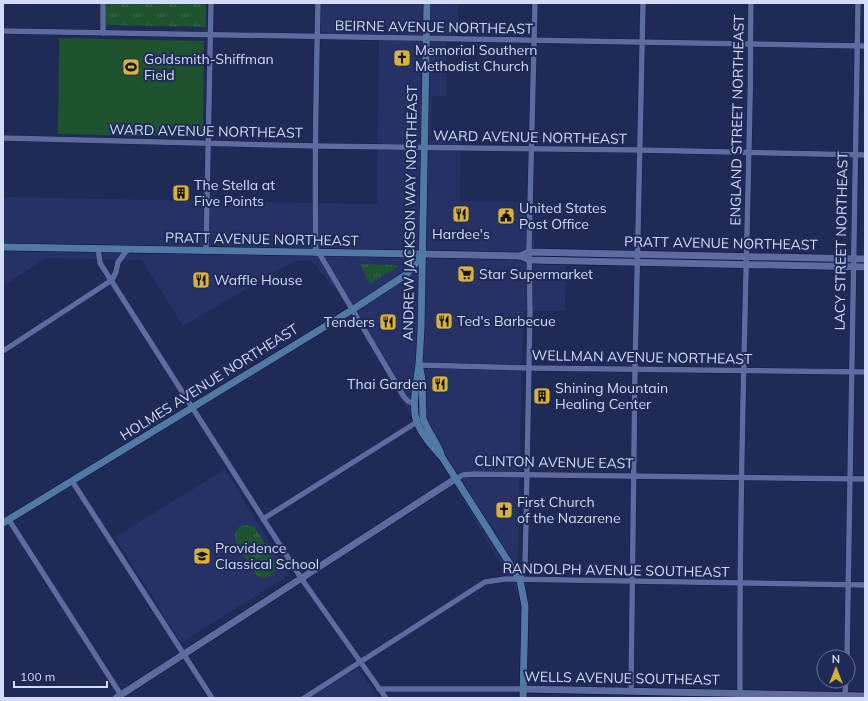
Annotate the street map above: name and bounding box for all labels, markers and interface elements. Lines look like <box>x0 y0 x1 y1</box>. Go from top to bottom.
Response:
street label: ENGLAND STREET NORTHEAST <box>726 14 748 226</box>
street label: BEIRNE AVENUE NORTHEAST <box>335 16 534 38</box>
place label: Memorial Southern Methodist Church <box>415 41 538 75</box>
church icon: Memorial Southern Methodist Church <box>392 48 412 68</box>
place label: Goldsmith-Shiffman Field <box>144 50 274 84</box>
sports icon: Goldsmith-Shiffman Field <box>121 57 141 77</box>
street label: ANDREW JACKSON WAY NORTHEAST <box>399 84 421 341</box>
street label: WARD AVENUE NORTHEAST <box>109 120 304 142</box>
street label: WARD AVENUE NORTHEAST <box>433 126 628 148</box>
street label: LACY STREET NORTHEAST <box>830 151 852 331</box>
place label: The Stella at Five Points <box>194 176 275 210</box>
building icon: The Stella at Five Points <box>171 183 191 203</box>
place label: United States Post Office <box>519 199 607 233</box>
restaurant icon: Hardee's <box>451 204 471 224</box>
public building icon: United States Post Office <box>496 206 516 226</box>
place label: Hardee's <box>432 225 490 243</box>
street label: PRATT AVENUE NORTHEAST <box>165 228 360 250</box>
street label: PRATT AVENUE NORTHEAST <box>624 232 819 254</box>
supermarket icon: Star Supermarket <box>456 264 476 284</box>
place label: Star Supermarket <box>479 265 593 283</box>
restaurant icon: Waffle House <box>191 270 211 290</box>
place label: Waffle House <box>214 271 302 289</box>
restaurant icon: Ted's Barbecue <box>434 311 454 331</box>
restaurant icon: Tenders <box>378 312 398 332</box>
place label: Ted's Barbecue <box>457 312 556 330</box>
place label: Tenders <box>324 313 375 331</box>
street label: HOLMES AVENUE NORTHEAST <box>117 319 302 444</box>
street label: WELLMAN AVENUE NORTHEAST <box>532 346 753 368</box>
restaurant icon: Thai Garden <box>430 374 450 394</box>
place label: Thai Garden <box>347 375 427 393</box>
place label: Shining Mountain Healing Center <box>555 379 668 413</box>
building icon: Shining Mountain Healing Center <box>532 386 552 406</box>
street label: CLINTON AVENUE EAST <box>474 452 634 472</box>
place label: First Church of the Nazarene <box>517 493 621 527</box>
church icon: First Church of the Nazarene <box>494 500 514 520</box>
place label: Providence Classical School <box>215 539 319 573</box>
school or university icon: Providence Classical School <box>192 546 212 566</box>
street label: RANDOLPH AVENUE SOUTHEAST <box>502 559 730 581</box>
north arrow <box>816 649 856 689</box>
text: N <box>832 652 840 666</box>
scale bar <box>14 663 107 689</box>
street label: WELLS AVENUE SOUTHEAST <box>524 667 720 689</box>
text: 100 m <box>20 669 55 684</box>

